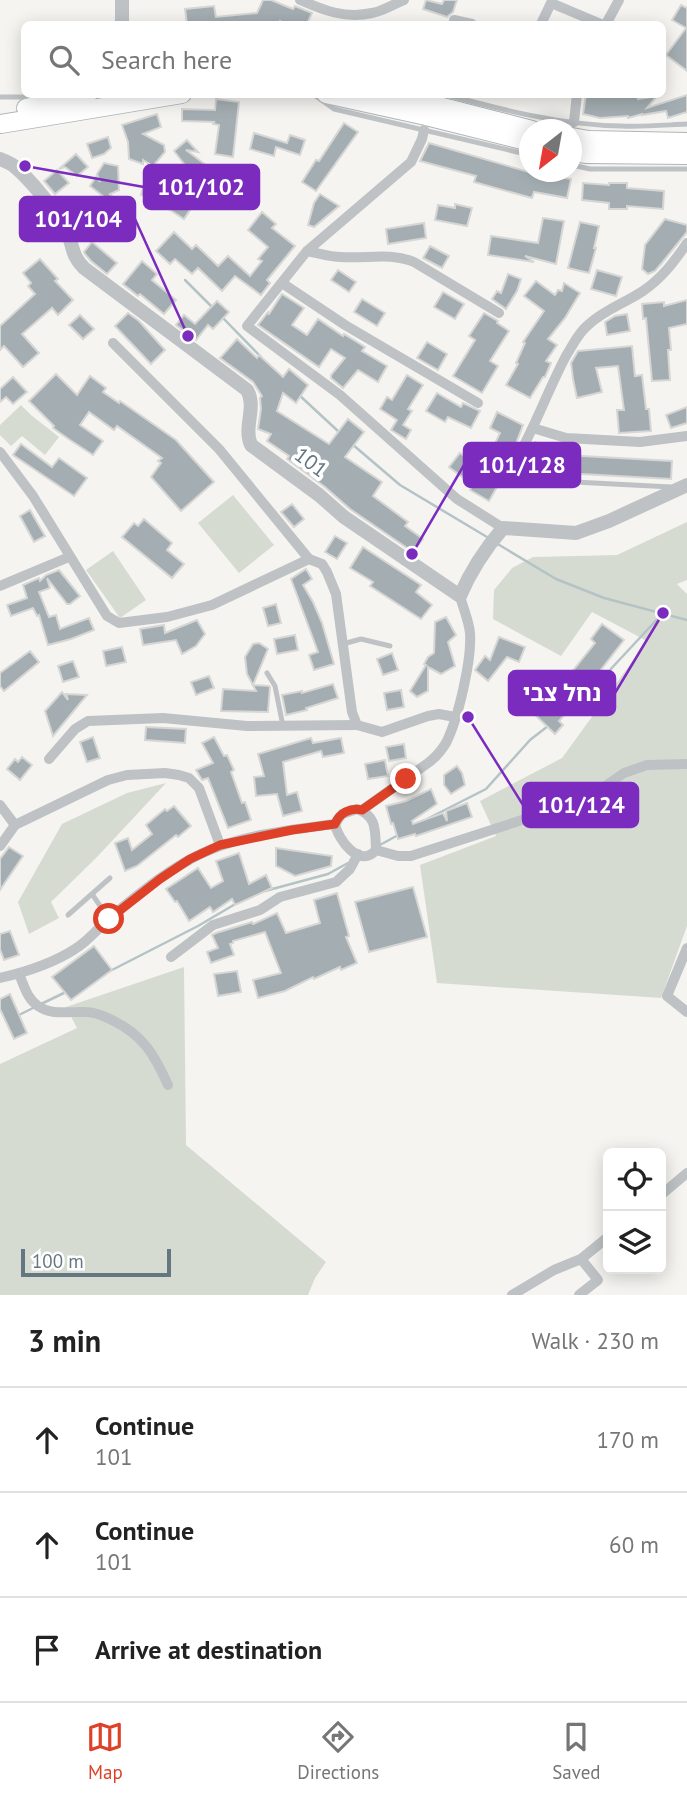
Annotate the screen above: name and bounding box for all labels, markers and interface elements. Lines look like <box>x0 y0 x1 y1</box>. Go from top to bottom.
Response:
search box <box>21 21 666 98</box>
icon: search <box>45 41 83 79</box>
text: Search here <box>101 43 232 76</box>
north arrow <box>519 119 582 182</box>
callout: 101/102 <box>144 165 259 209</box>
text: 101/102 <box>157 172 245 201</box>
callout: 101/104 <box>20 197 135 241</box>
text: 101/104 <box>34 204 122 233</box>
street label: 101 <box>289 441 333 483</box>
callout: 101/128 <box>464 443 580 487</box>
text: 101/128 <box>478 450 566 479</box>
callout: נחל צבי <box>509 671 615 715</box>
text: נחל צבי <box>523 678 601 707</box>
route end <box>390 763 421 794</box>
callout: 101/124 <box>523 783 638 827</box>
text: 101/124 <box>537 790 625 819</box>
route start <box>93 903 124 934</box>
map controls <box>603 1148 666 1274</box>
button: locate <box>603 1148 666 1211</box>
button: layers <box>603 1211 666 1274</box>
scale bar <box>21 1246 172 1278</box>
text: 100 m <box>32 1249 84 1273</box>
text: 3 min <box>28 1321 101 1360</box>
text: Walk · 230 m <box>532 1326 659 1355</box>
text: Continue <box>95 1409 194 1442</box>
icon: ahead <box>28 1421 66 1459</box>
text: 170 m <box>597 1425 659 1454</box>
text: 101 <box>95 1442 133 1471</box>
text: Continue <box>95 1514 194 1547</box>
icon: ahead <box>28 1526 66 1564</box>
text: 60 m <box>609 1530 659 1559</box>
text: 101 <box>95 1547 133 1576</box>
icon: arrive <box>28 1631 66 1669</box>
text: Arrive at destination <box>95 1633 322 1666</box>
tab: Map <box>86 1718 124 1784</box>
tab: Directions <box>297 1718 379 1784</box>
tab: Saved <box>552 1718 601 1784</box>

